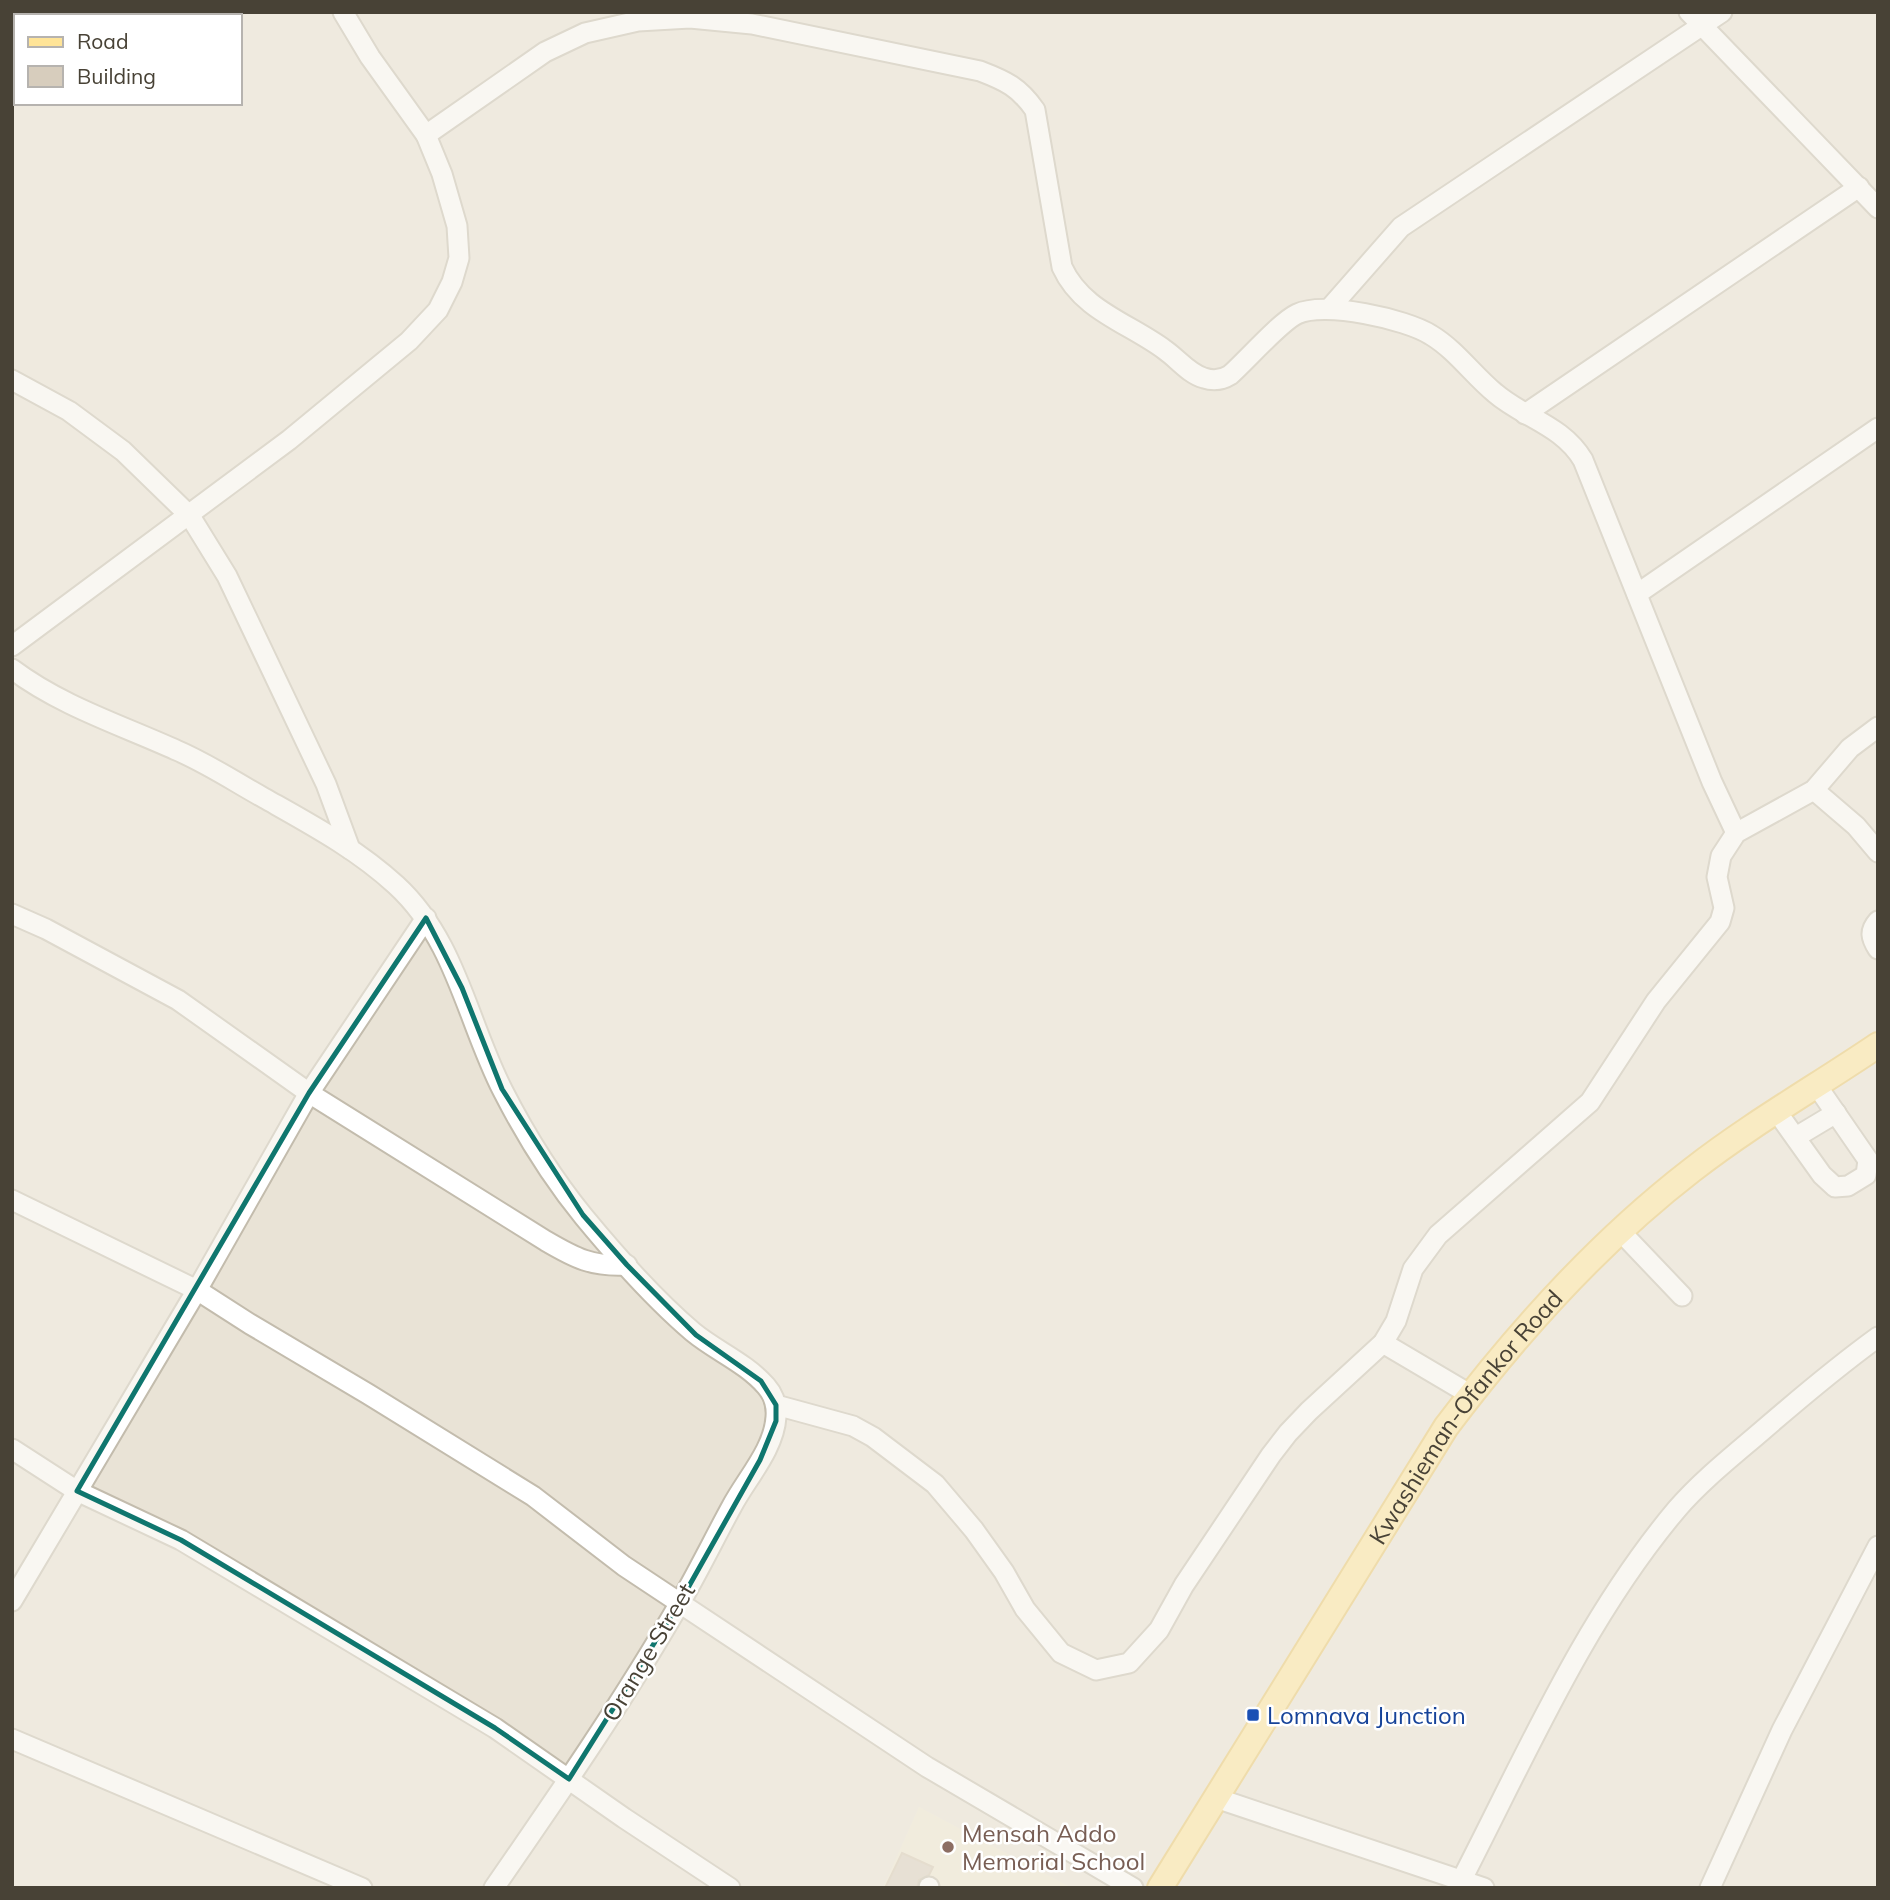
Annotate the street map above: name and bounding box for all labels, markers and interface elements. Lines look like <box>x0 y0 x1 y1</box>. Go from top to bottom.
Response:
legend <box>14 14 242 105</box>
text: Road <box>77 28 128 54</box>
text: Building <box>77 63 156 89</box>
street label: Kwashieman-Ofankor Road <box>1362 1283 1569 1550</box>
street label: Orange Street <box>595 1578 701 1726</box>
place label: Lomnava Junction <box>1267 1700 1466 1730</box>
marker: Lomnava Junction <box>1245 1707 1261 1723</box>
place label: Mensah Addo Memorial School <box>962 1818 1145 1876</box>
marker: Mensah Addo Memorial School <box>940 1839 956 1855</box>

